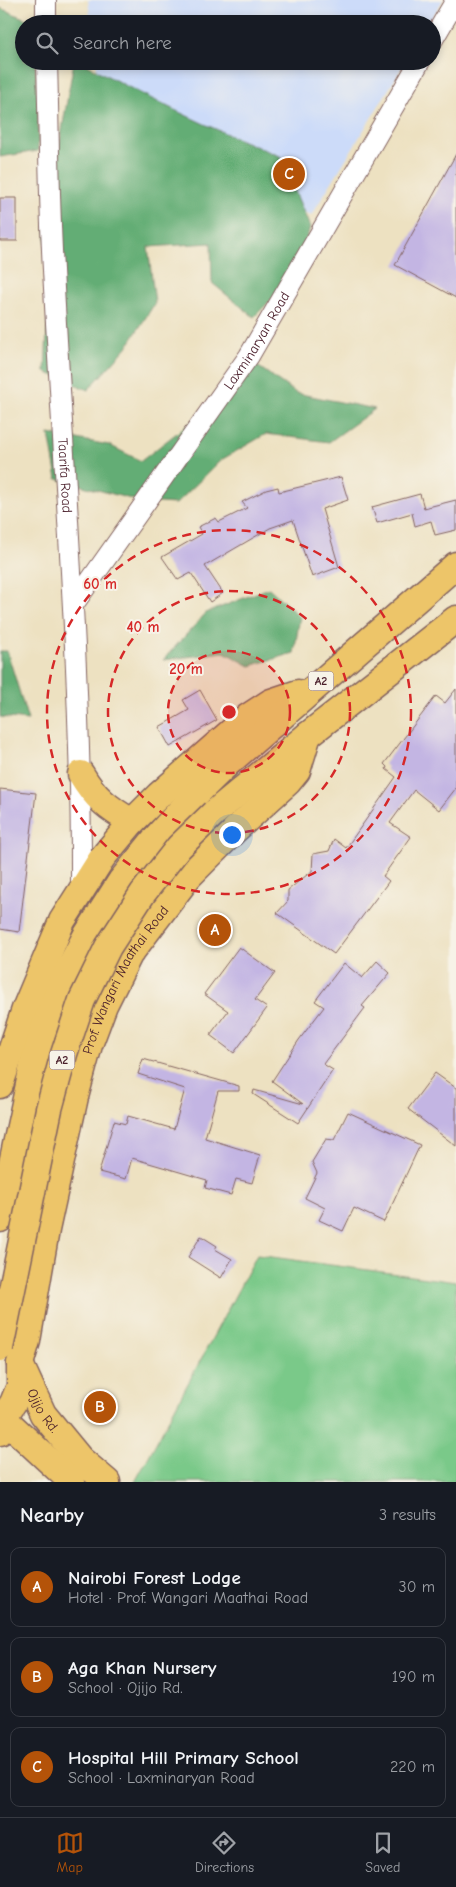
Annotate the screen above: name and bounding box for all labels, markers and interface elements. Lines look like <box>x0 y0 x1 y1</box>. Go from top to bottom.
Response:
search box <box>15 15 441 70</box>
icon: search <box>33 29 61 57</box>
text: Search here <box>73 32 172 54</box>
pin: C <box>273 155 305 193</box>
street label: Laxminaryan Road <box>220 289 293 393</box>
street label: Taarifa Road <box>55 438 76 513</box>
text: 60 m <box>83 575 117 593</box>
text: 40 m <box>127 618 160 636</box>
text: 20 m <box>169 660 203 678</box>
road number: A2 <box>308 671 334 690</box>
centre of rings <box>220 703 238 721</box>
your location <box>219 822 245 848</box>
street label: Prof. Wangari Maathai Road <box>78 902 172 1056</box>
pin: A <box>199 911 231 949</box>
road number: A2 <box>50 1050 74 1070</box>
street label: Ojijo Rd. <box>24 1386 63 1436</box>
pin: B <box>84 1388 116 1426</box>
text: Nearby <box>20 1503 84 1527</box>
text: 3 results <box>379 1506 436 1524</box>
text: Nairobi Forest Lodge <box>68 1567 241 1589</box>
text: A <box>33 1578 41 1596</box>
text: 30 m <box>399 1578 435 1596</box>
text: Hotel · Prof. Wangari Maathai Road <box>68 1589 308 1607</box>
text: Aga Khan Nursery <box>68 1657 216 1679</box>
text: B <box>32 1668 42 1686</box>
text: 190 m <box>392 1668 435 1686</box>
text: School · Ojijo Rd. <box>68 1679 183 1697</box>
text: Hospital Hill Primary School <box>68 1747 299 1769</box>
text: C <box>32 1758 42 1776</box>
text: 220 m <box>390 1758 435 1776</box>
text: School · Laxminaryan Road <box>68 1769 255 1787</box>
tab: Map <box>56 1829 84 1876</box>
tab: Directions <box>195 1829 254 1876</box>
tab: Saved <box>365 1829 400 1876</box>

